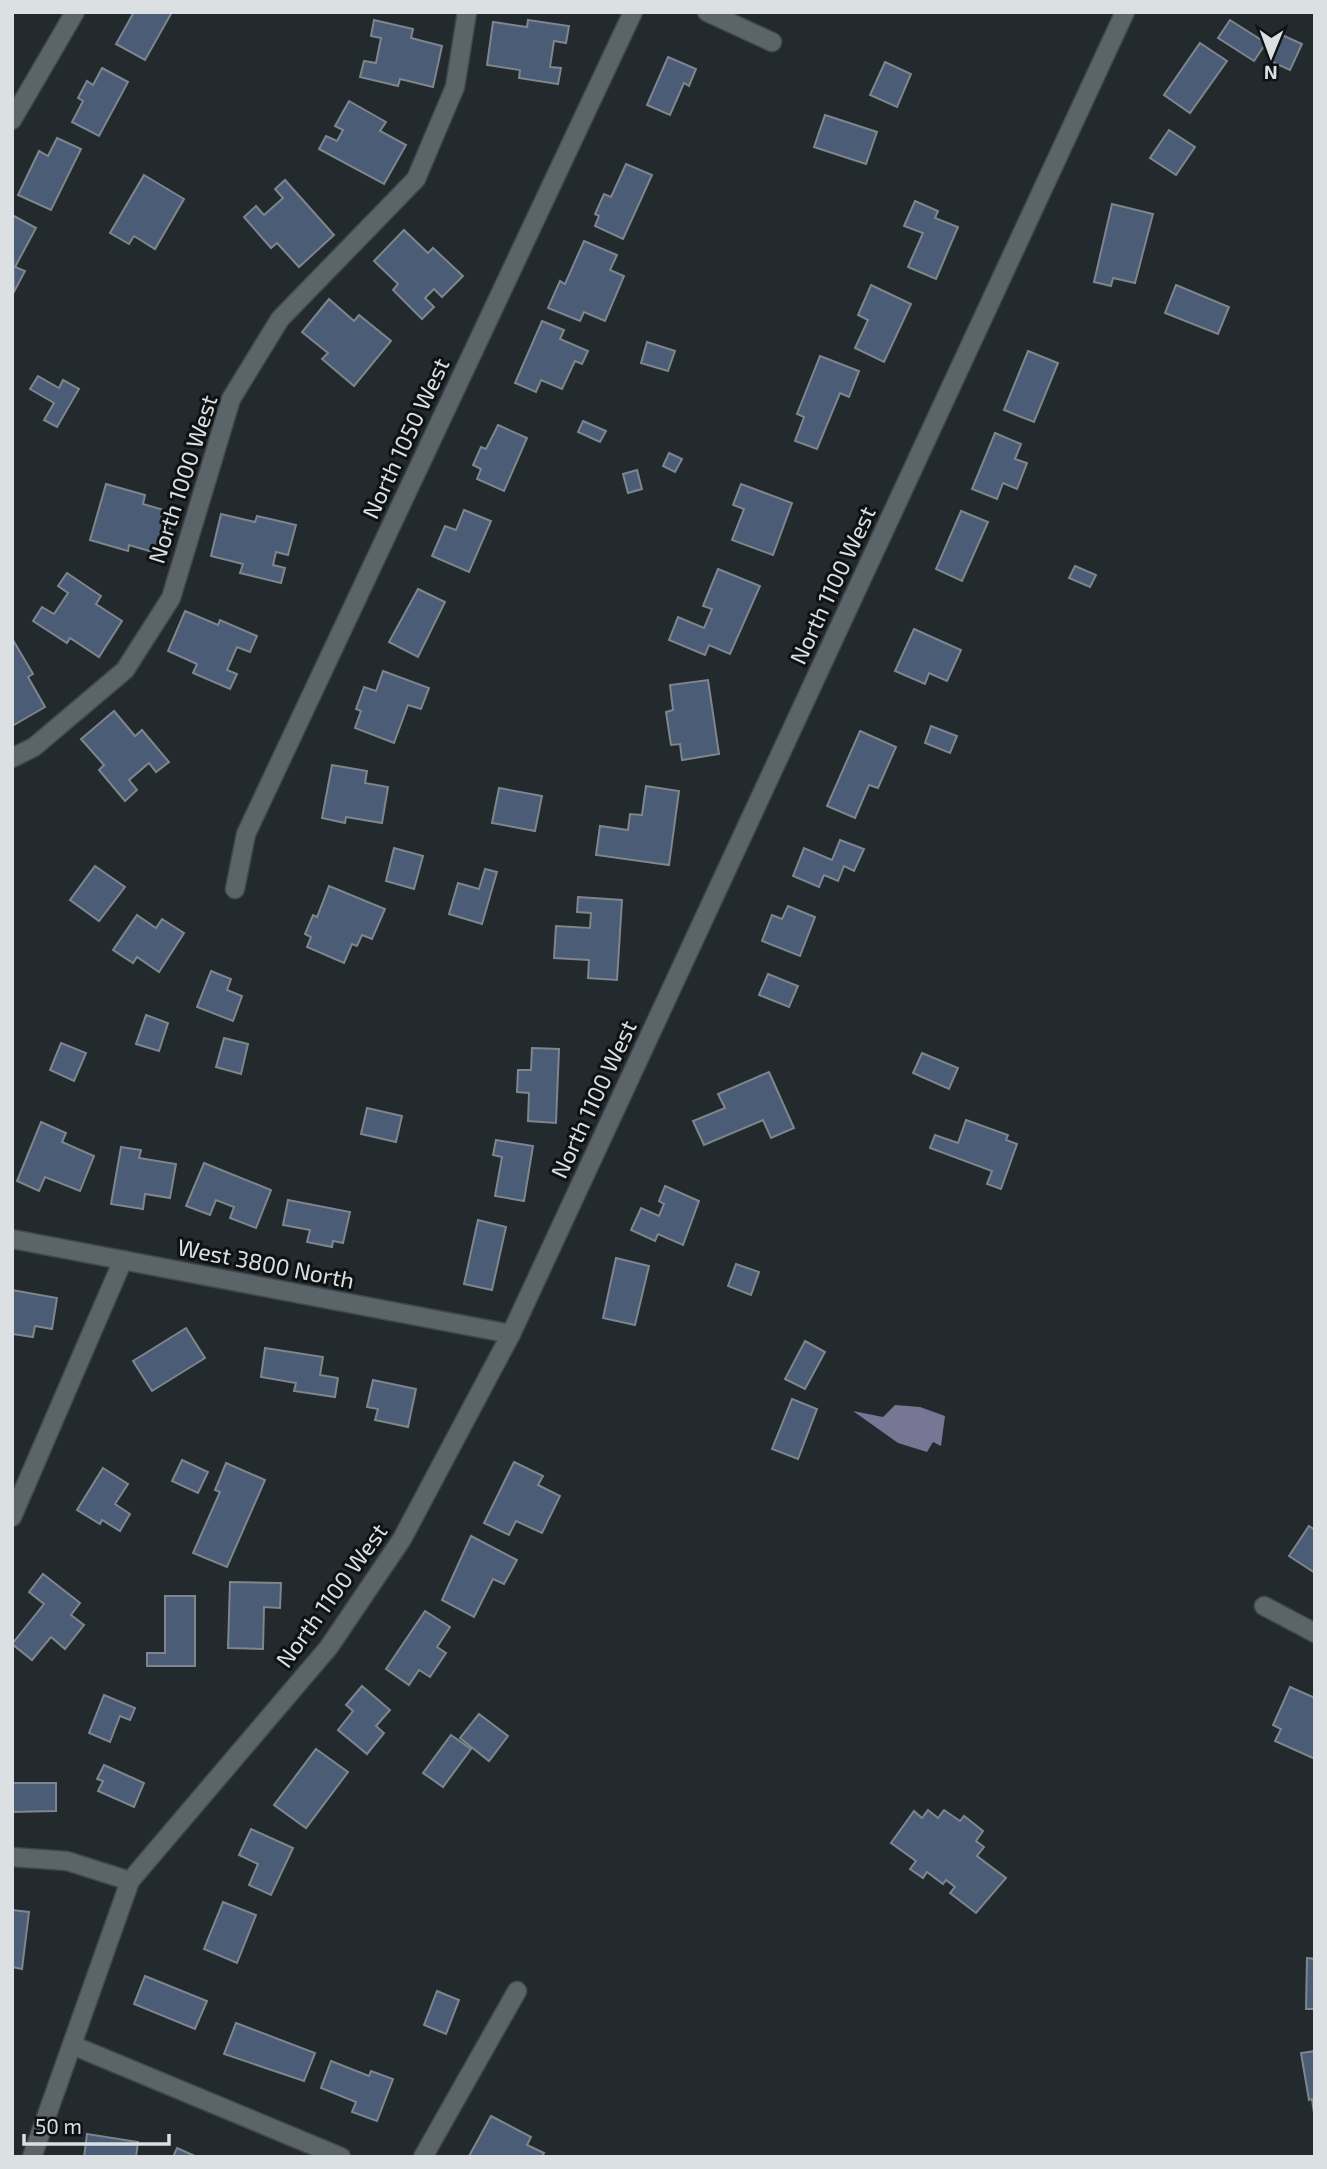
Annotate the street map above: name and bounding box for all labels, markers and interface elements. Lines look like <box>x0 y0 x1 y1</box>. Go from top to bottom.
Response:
north arrow <box>1236 21 1306 91</box>
text: N <box>1264 62 1278 85</box>
street label: North 1050 West <box>356 353 455 523</box>
street label: North 1000 West <box>142 391 223 567</box>
street label: North 1100 West <box>783 501 881 668</box>
street label: North 1100 West <box>544 1015 642 1182</box>
street label: West 3800 North <box>175 1232 357 1294</box>
street label: North 1100 West <box>269 1517 393 1672</box>
scale bar <box>24 2102 170 2146</box>
text: 50 m <box>35 2113 82 2138</box>

